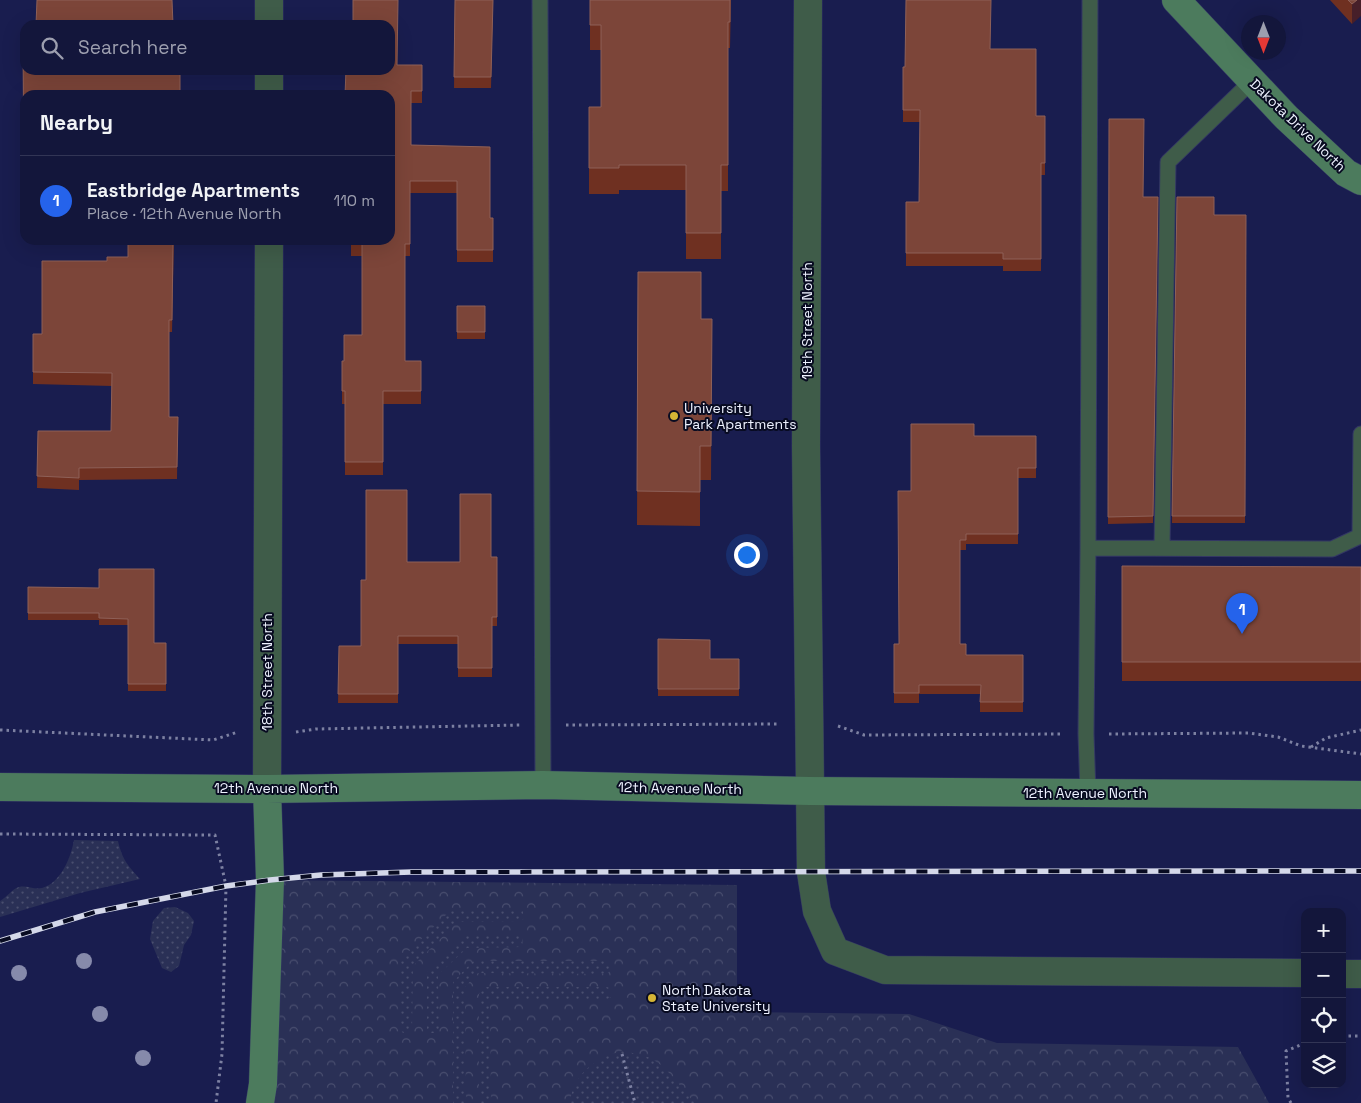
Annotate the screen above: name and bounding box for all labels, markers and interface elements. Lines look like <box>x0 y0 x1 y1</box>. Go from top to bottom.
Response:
north arrow <box>1241 15 1286 60</box>
search box <box>20 20 395 75</box>
icon: search <box>38 34 66 62</box>
text: Search here <box>78 35 188 60</box>
street label: Dakota Drive North <box>1246 75 1350 175</box>
text: Nearby <box>40 109 113 136</box>
text: Eastbridge Apartments <box>87 178 300 203</box>
text: 1 <box>52 190 60 211</box>
text: 110 m <box>333 190 375 211</box>
text: Place · 12th Avenue North <box>87 203 282 224</box>
street label: 19th Street North <box>798 262 816 380</box>
place label: University Park Apartments <box>684 399 797 433</box>
marker: University Park Apartments <box>668 410 680 422</box>
your location <box>734 542 760 568</box>
pin: 1 <box>1226 593 1258 634</box>
street label: 18th Street North <box>258 613 276 731</box>
street label: 12th Avenue North <box>618 778 742 798</box>
street label: 12th Avenue North <box>214 779 338 797</box>
street label: 12th Avenue North <box>1023 784 1147 802</box>
map controls <box>1301 908 1346 1088</box>
button: + <box>1301 908 1346 953</box>
button: − <box>1301 953 1346 998</box>
place label: North Dakota State University <box>662 981 771 1015</box>
marker: North Dakota State University <box>646 992 658 1004</box>
button: locate <box>1301 998 1346 1043</box>
button: layers <box>1301 1043 1346 1088</box>

